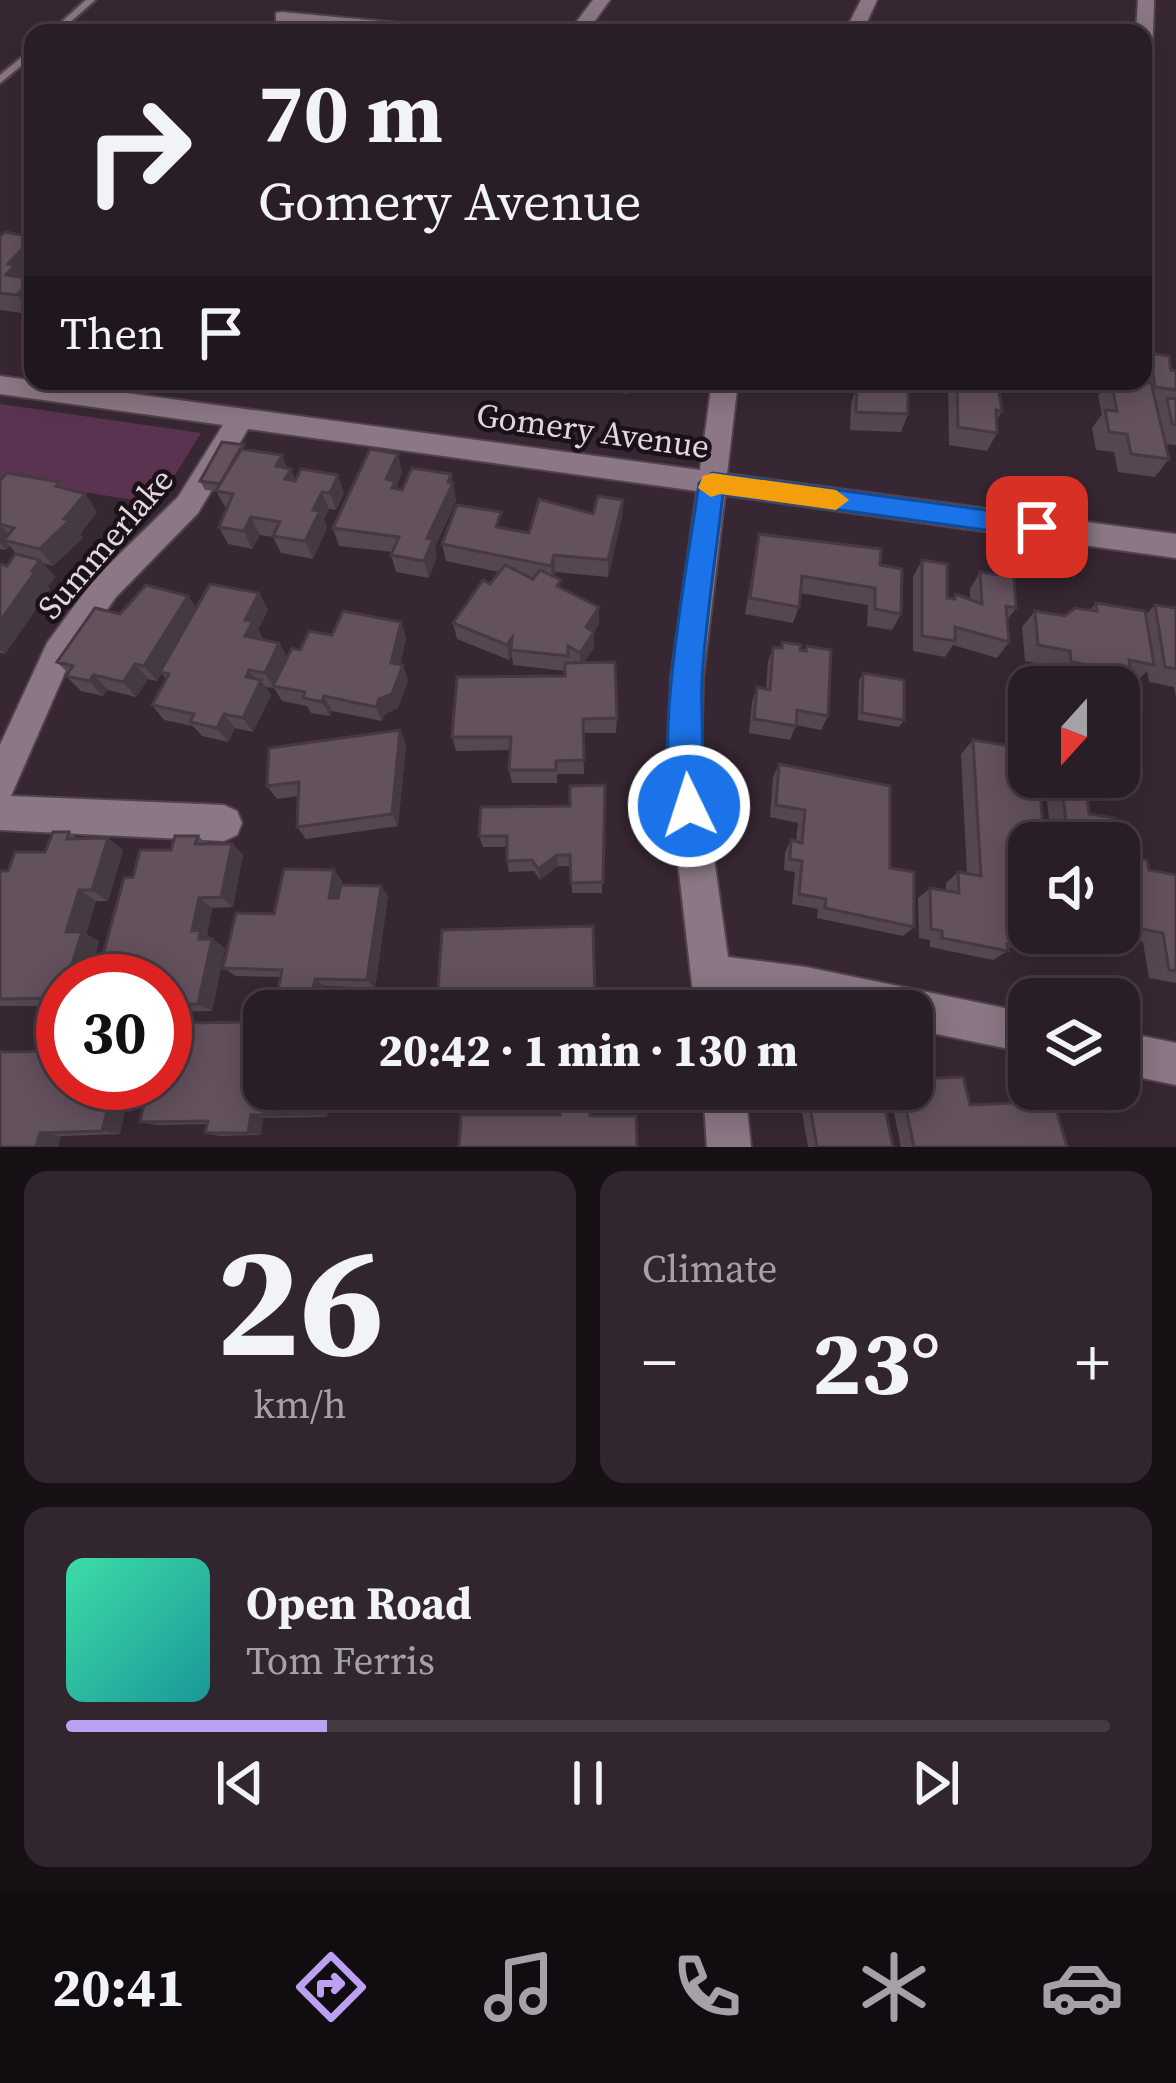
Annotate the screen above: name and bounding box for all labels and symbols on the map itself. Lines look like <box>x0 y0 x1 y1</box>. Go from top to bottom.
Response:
street label: Gomery Avenue <box>474 392 712 469</box>
street label: Summerlake <box>27 458 183 628</box>
pin <box>986 476 1088 578</box>
north arrow <box>1008 666 1140 798</box>
position arrow <box>626 743 752 869</box>
speed limit sign: 30 <box>36 954 192 1110</box>

